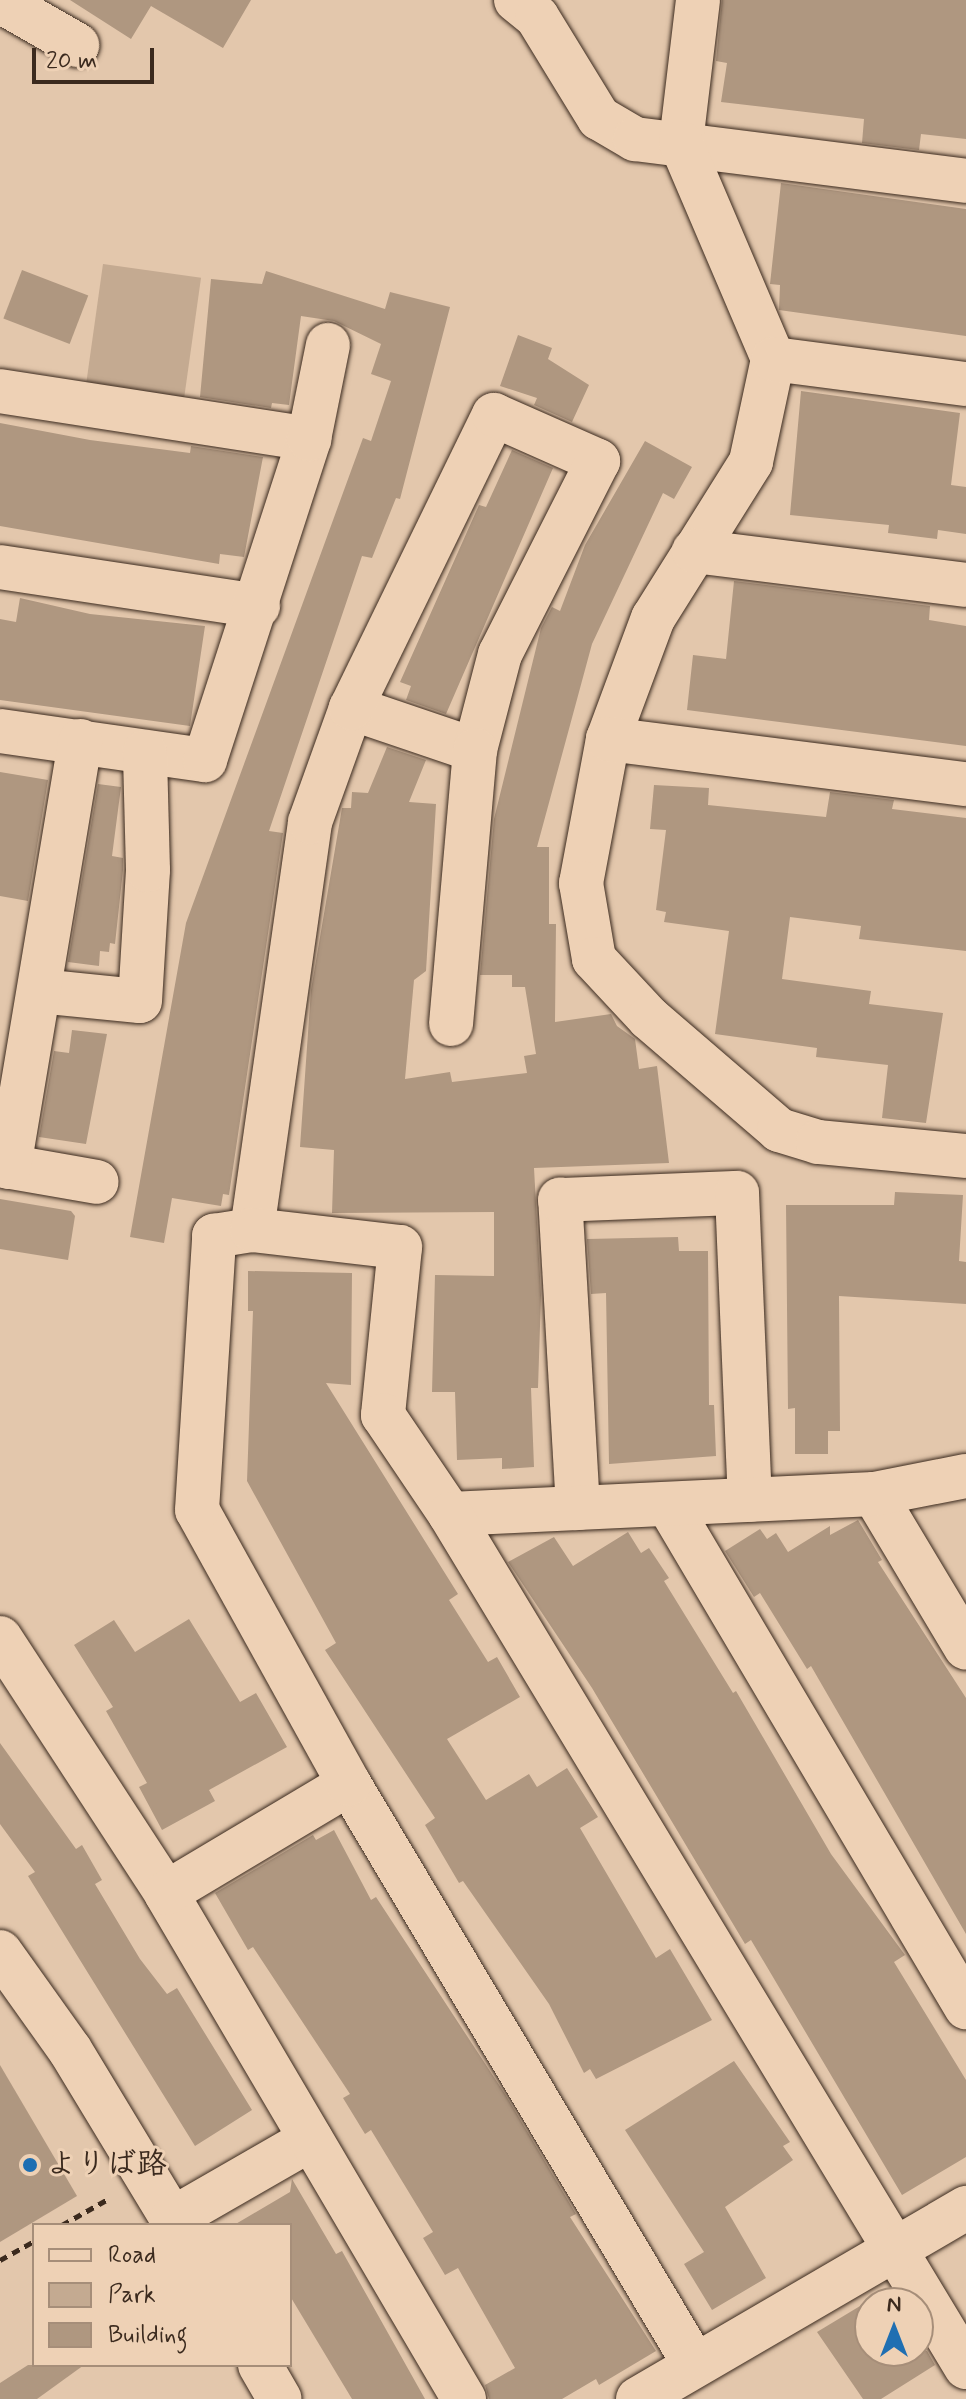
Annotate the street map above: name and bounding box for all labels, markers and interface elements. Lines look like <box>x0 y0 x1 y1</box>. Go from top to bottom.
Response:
scale bar <box>36 32 158 82</box>
text: 20 m <box>46 46 97 77</box>
place label: よりば路 <box>46 2147 166 2183</box>
marker: よりば路 <box>21 2156 39 2174</box>
legend <box>32 2223 292 2367</box>
text: Road <box>108 2240 156 2271</box>
text: Park <box>108 2280 156 2311</box>
north arrow <box>854 2287 934 2367</box>
text: N <box>887 2291 901 2319</box>
text: Building <box>108 2320 188 2351</box>

